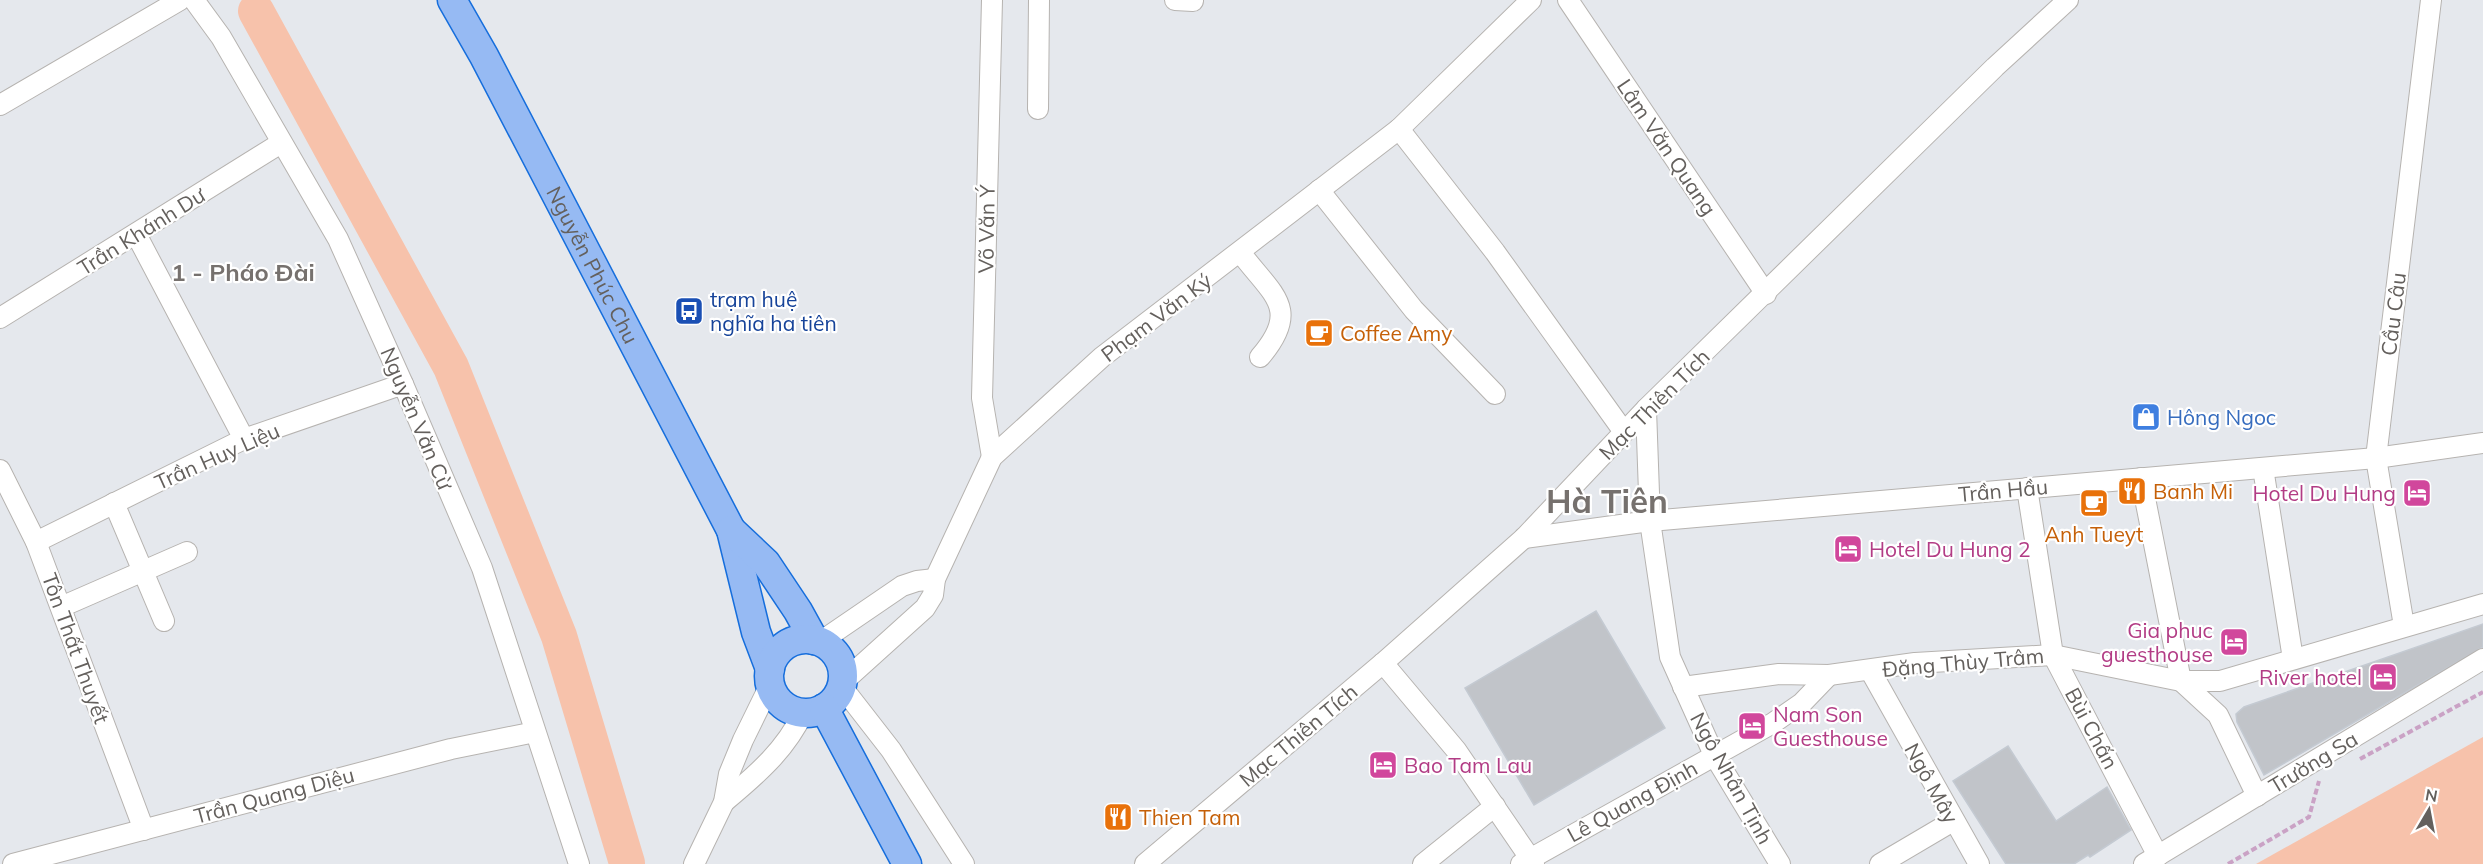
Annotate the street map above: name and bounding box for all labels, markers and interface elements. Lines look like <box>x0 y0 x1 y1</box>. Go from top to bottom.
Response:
street label: Lâm Văn Quang <box>1612 74 1722 220</box>
street label: Trần Khánh Dư <box>73 181 210 281</box>
street label: Nguyễn Phúc Chu <box>541 182 644 348</box>
street label: Võ Văn Ý <box>972 184 1000 274</box>
district label: 1 - Pháo Đài <box>171 257 315 287</box>
street label: Phạm Văn Ký <box>1096 267 1216 367</box>
street label: Cầu Câu <box>2375 271 2411 357</box>
place label: trạm huệ nghĩa ha tiên <box>710 286 837 336</box>
bus stop icon: trạm huệ nghĩa ha tiên <box>673 295 705 327</box>
cafe icon: Coffee Amy <box>1303 317 1335 349</box>
place label: Coffee Amy <box>1340 320 1452 346</box>
street label: Nguyễn Văn Cừ <box>375 343 459 494</box>
street label: Mạc Thiên Tích <box>1593 343 1715 465</box>
shop icon: Hông Ngoc <box>2130 401 2162 433</box>
place label: Hông Ngoc <box>2167 404 2276 430</box>
street label: Trần Huy Liệu <box>151 417 283 495</box>
street label: Trần Hầu <box>1957 473 2049 507</box>
restaurant icon: Banh Mi <box>2116 475 2148 507</box>
hotel icon: Hotel Du Hung <box>2401 477 2433 509</box>
place label: Banh Mi <box>2153 478 2233 504</box>
district label: Hà Tiên <box>1546 480 1668 521</box>
place label: Hotel Du Hung <box>2252 480 2396 506</box>
cafe icon: Anh Tueyt <box>2078 487 2110 519</box>
place label: Anh Tueyt <box>2045 521 2143 547</box>
hotel icon: Hotel Du Hung 2 <box>1832 533 1864 565</box>
place label: Hotel Du Hung 2 <box>1869 536 2031 562</box>
street label: Tôn Thất Thuyết <box>37 569 115 727</box>
place label: Gia phuc guesthouse <box>2101 617 2213 667</box>
hotel icon: Gia phuc guesthouse <box>2218 626 2250 658</box>
street label: Đặng Thùy Trâm <box>1881 642 2045 682</box>
hotel icon: River hotel <box>2367 661 2399 693</box>
place label: River hotel <box>2259 664 2362 690</box>
street label: Mạc Thiên Tích <box>1234 678 1362 792</box>
street label: Bùi Chấn <box>2060 683 2124 773</box>
place label: Nam Son Guesthouse <box>1773 701 1888 751</box>
street label: Ngô Nhân Tịnh <box>1685 708 1779 848</box>
hotel icon: Nam Son Guesthouse <box>1736 710 1768 742</box>
street label: Trường Sa <box>2264 725 2362 799</box>
street label: Ngô Mây <box>1899 738 1965 828</box>
hotel icon: Bao Tam Lau <box>1367 749 1399 781</box>
place label: Bao Tam Lau <box>1404 752 1532 778</box>
street label: Lê Quang Định <box>1562 755 1702 847</box>
street label: Trần Quang Diệu <box>191 761 357 829</box>
north arrow <box>2399 780 2459 840</box>
text: N <box>2424 784 2439 806</box>
restaurant icon: Thien Tam <box>1102 801 1134 833</box>
place label: Thien Tam <box>1139 804 1240 830</box>

